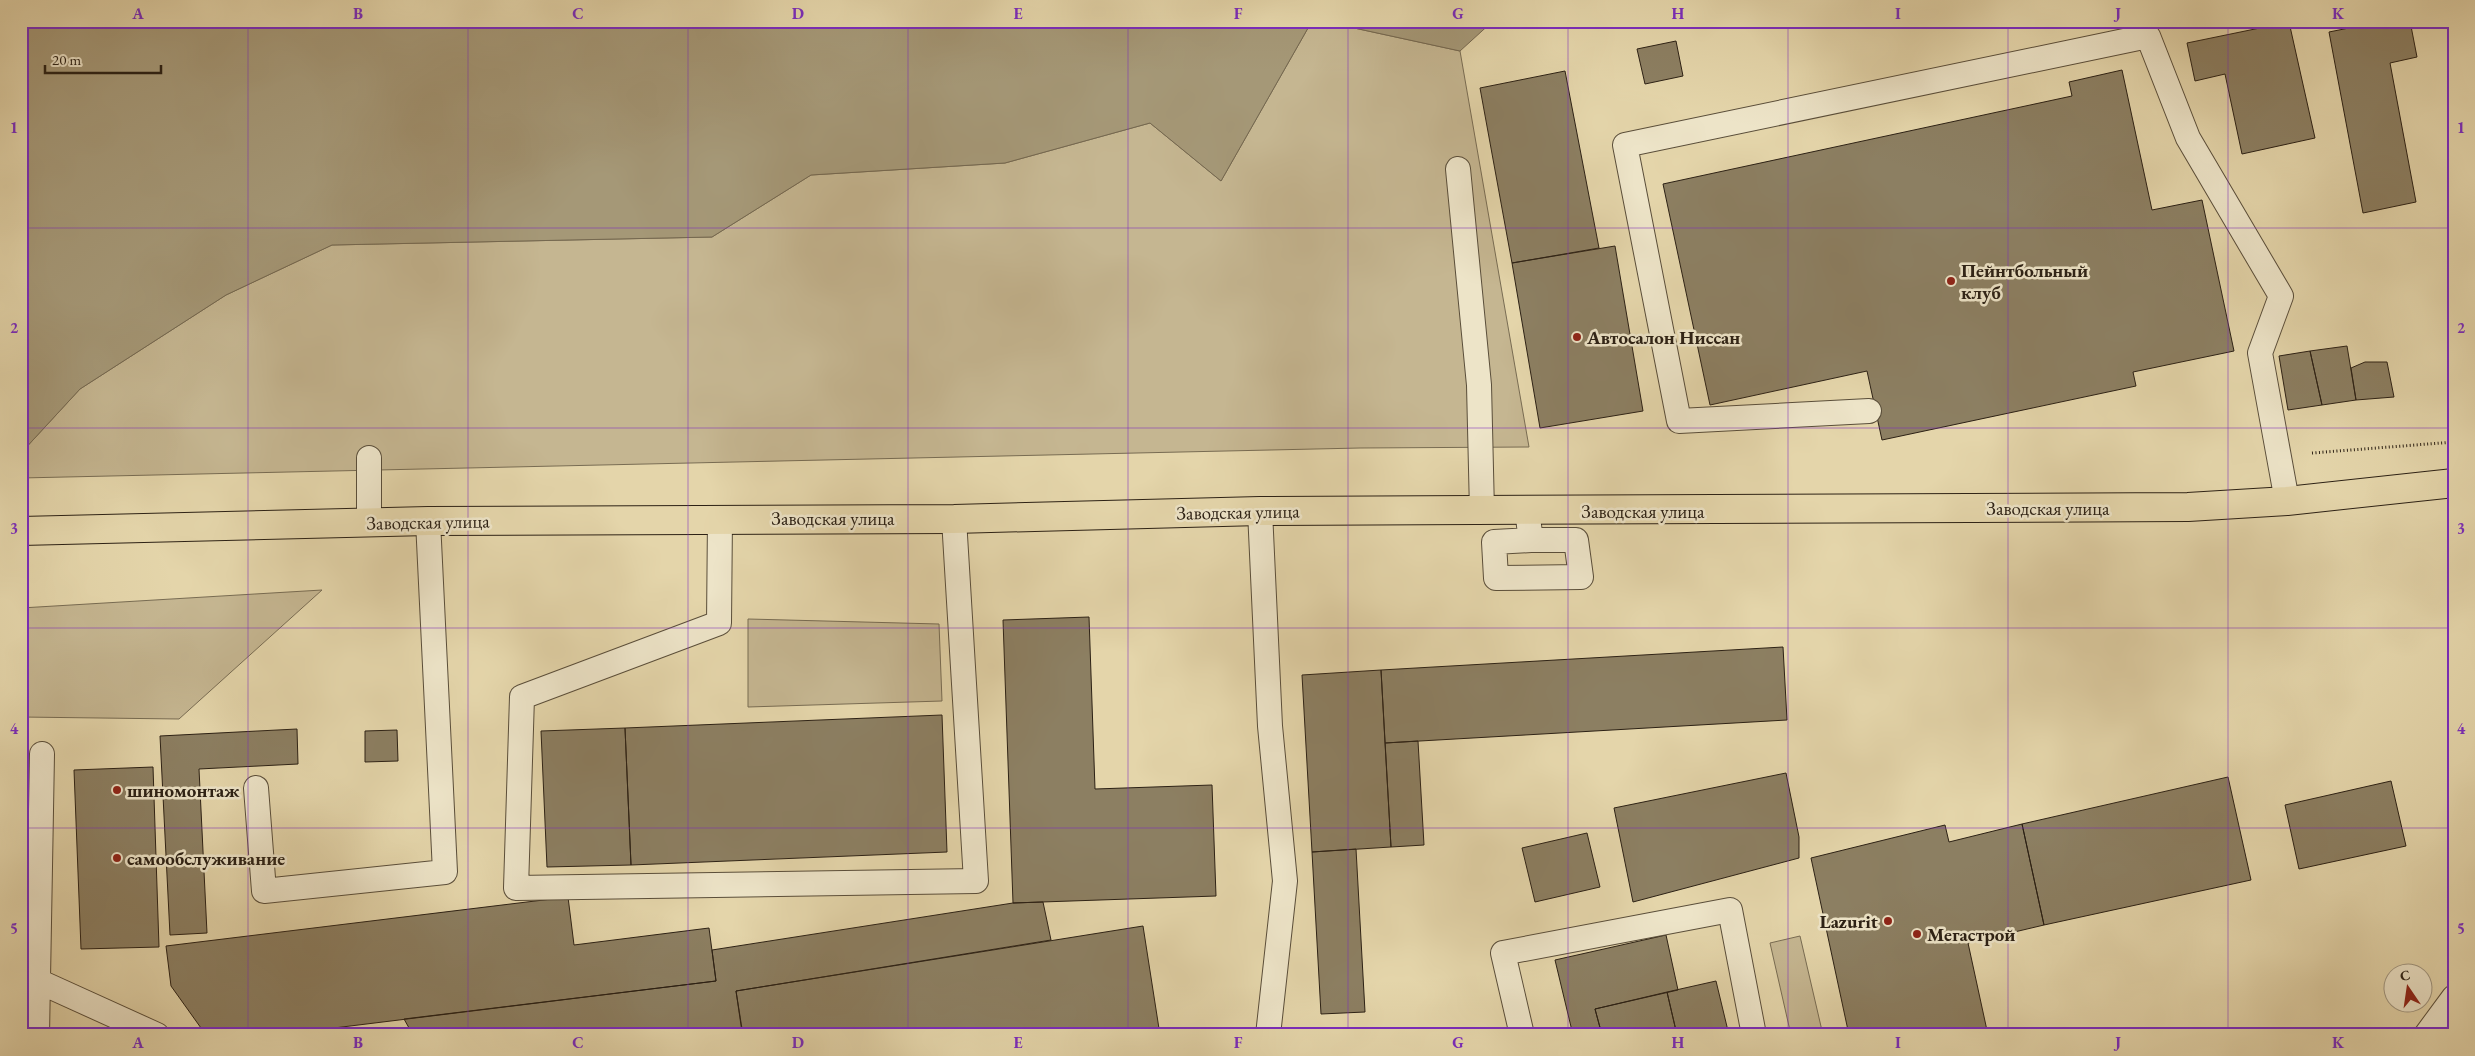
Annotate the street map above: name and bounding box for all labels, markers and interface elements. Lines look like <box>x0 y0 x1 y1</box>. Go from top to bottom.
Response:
text: A <box>131 3 144 24</box>
text: B <box>353 3 363 24</box>
text: C <box>572 3 584 24</box>
text: D <box>792 3 804 24</box>
text: E <box>1013 3 1023 24</box>
text: F <box>1234 3 1243 24</box>
text: G <box>1452 3 1464 24</box>
text: H <box>1672 3 1685 24</box>
text: I <box>1895 3 1901 24</box>
text: J <box>2113 3 2121 24</box>
text: K <box>2332 3 2345 24</box>
scale bar <box>45 42 161 74</box>
text: 20 m <box>52 50 81 69</box>
text: 1 <box>10 117 18 138</box>
text: 1 <box>2457 117 2465 138</box>
place label: Пейнтбольный клуб <box>1961 258 2088 305</box>
marker: Пейнтбольный клуб <box>1945 275 1957 287</box>
text: 2 <box>10 317 19 338</box>
text: 2 <box>2457 317 2466 338</box>
place label: Автосалон Ниссан <box>1586 325 1740 350</box>
marker: Автосалон Ниссан <box>1571 331 1583 343</box>
street label: Заводская улица <box>1986 496 2110 521</box>
street label: Заводская улица <box>1176 498 1300 526</box>
street label: Заводская улица <box>1581 499 1705 524</box>
street label: Заводская улица <box>771 506 895 531</box>
street label: Заводская улица <box>366 508 490 536</box>
text: 3 <box>10 518 18 539</box>
text: 3 <box>2457 518 2465 539</box>
text: 4 <box>10 718 19 739</box>
text: 4 <box>2457 718 2466 739</box>
place label: шиномонтаж <box>127 778 240 803</box>
marker: шиномонтаж <box>111 784 123 796</box>
place label: самообслуживание <box>127 846 285 871</box>
marker: самообслуживание <box>111 852 123 864</box>
place label: Lazurit <box>1820 909 1878 934</box>
marker: Lazurit <box>1882 915 1894 927</box>
text: 5 <box>10 918 18 939</box>
text: 5 <box>2457 918 2465 939</box>
place label: Мегастрой <box>1927 922 2015 947</box>
marker: Мегастрой <box>1911 928 1923 940</box>
north arrow <box>2382 964 2432 1014</box>
text: С <box>2398 965 2412 985</box>
text: A <box>131 1032 144 1053</box>
text: B <box>353 1032 363 1053</box>
text: C <box>572 1032 584 1053</box>
text: D <box>792 1032 804 1053</box>
text: E <box>1013 1032 1023 1053</box>
text: F <box>1234 1032 1243 1053</box>
text: G <box>1452 1032 1464 1053</box>
text: H <box>1672 1032 1685 1053</box>
text: I <box>1895 1032 1901 1053</box>
text: J <box>2113 1032 2121 1053</box>
text: K <box>2332 1032 2345 1053</box>

